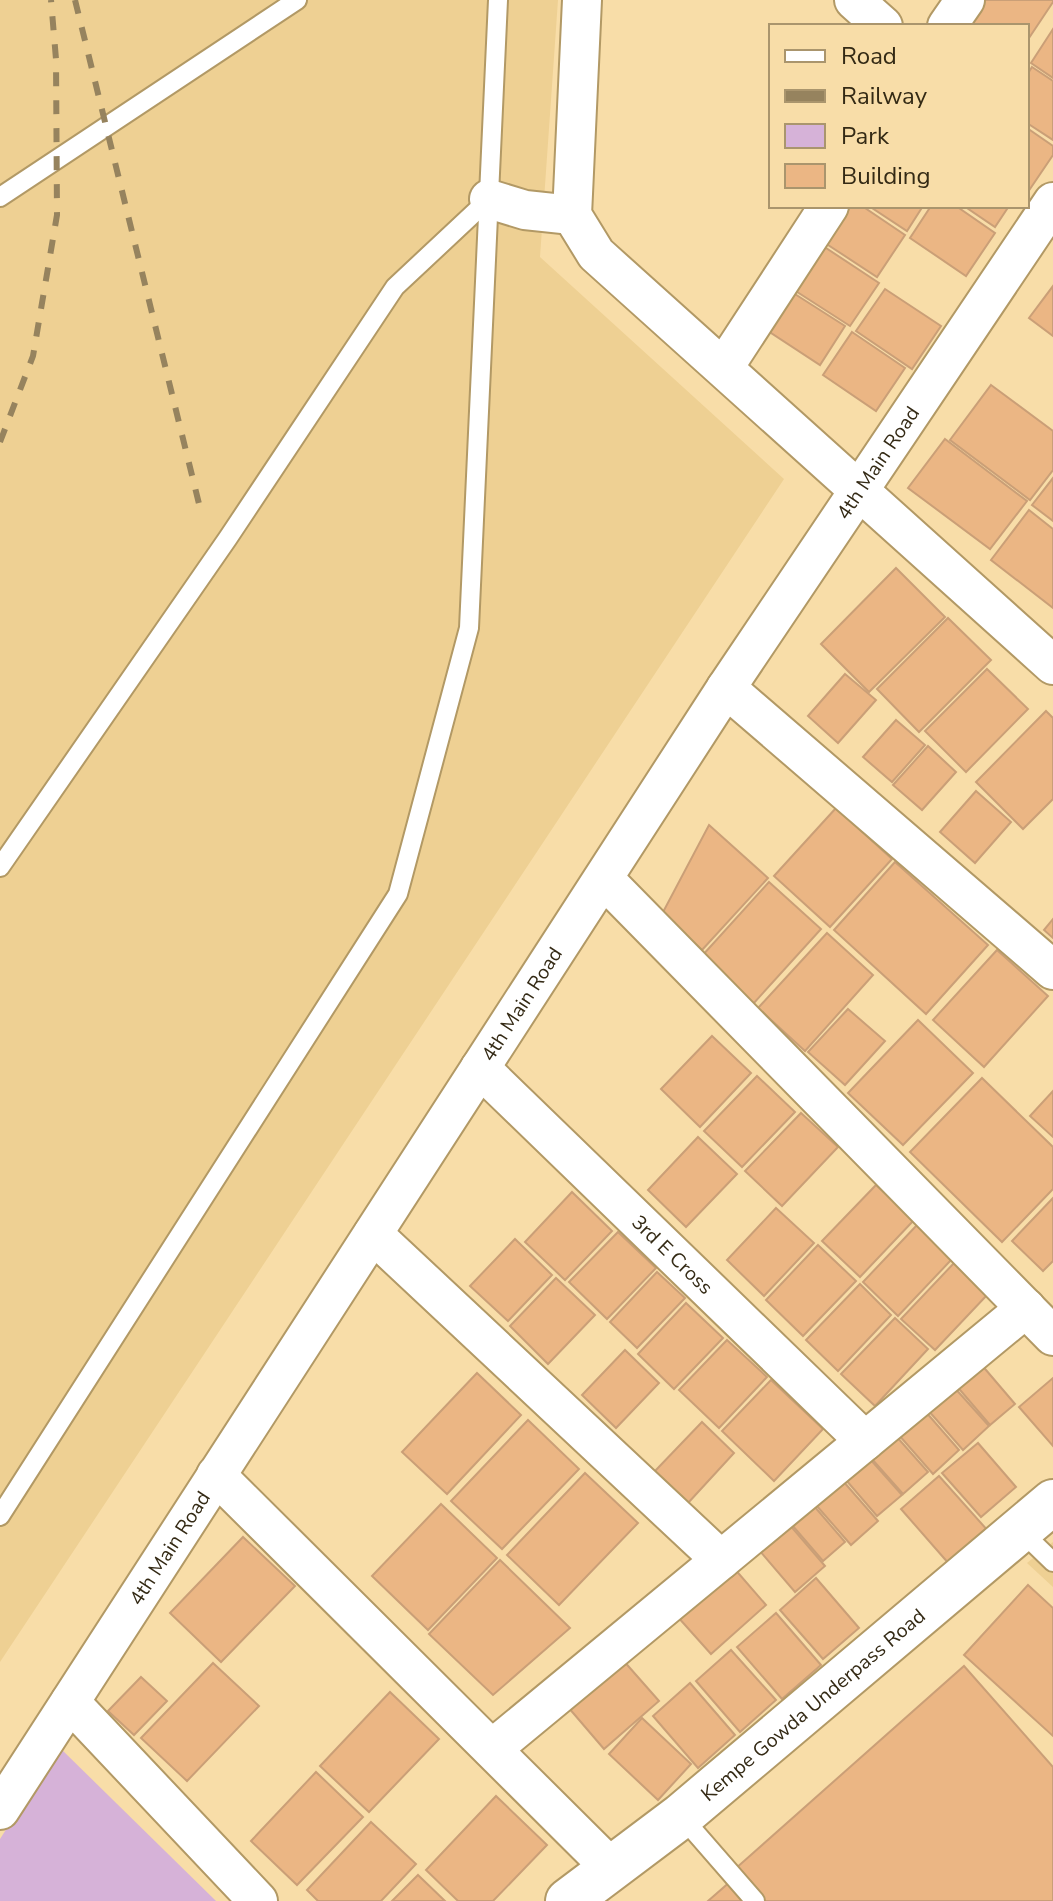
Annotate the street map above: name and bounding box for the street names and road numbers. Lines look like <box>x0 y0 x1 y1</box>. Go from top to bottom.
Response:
street label: 4th Main Road <box>830 401 926 525</box>
street label: 4th Main Road <box>475 942 569 1067</box>
street label: 3rd E Cross <box>626 1209 719 1301</box>
street label: 4th Main Road <box>123 1486 217 1611</box>
street label: Kempe Gowda Underpass Road <box>695 1603 931 1808</box>

